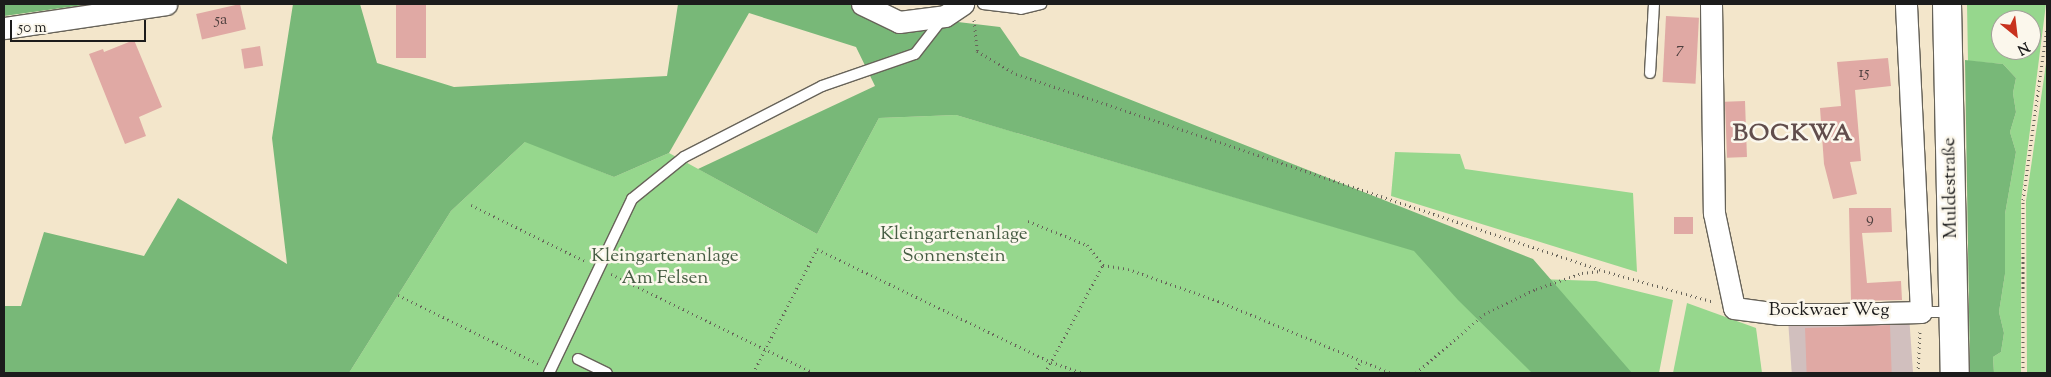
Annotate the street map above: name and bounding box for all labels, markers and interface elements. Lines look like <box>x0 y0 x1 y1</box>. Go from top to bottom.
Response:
scale bar <box>12 10 149 42</box>
north arrow <box>1991 10 2041 60</box>
house number: 5a <box>215 11 227 31</box>
text: 50 m <box>18 18 47 39</box>
text: N <box>2013 36 2033 59</box>
house number: 7 <box>1676 40 1684 60</box>
house number: 15 <box>1859 64 1869 84</box>
district label: BOCKWA <box>1732 121 1854 149</box>
street label: Muldestraße <box>1939 137 1963 239</box>
house number: 9 <box>1866 210 1874 230</box>
park label: Kleingartenanlage Sonnenstein <box>880 224 1028 268</box>
park label: Kleingartenanlage Am Felsen <box>591 246 739 290</box>
street label: Bockwaer Weg <box>1769 300 1889 322</box>

